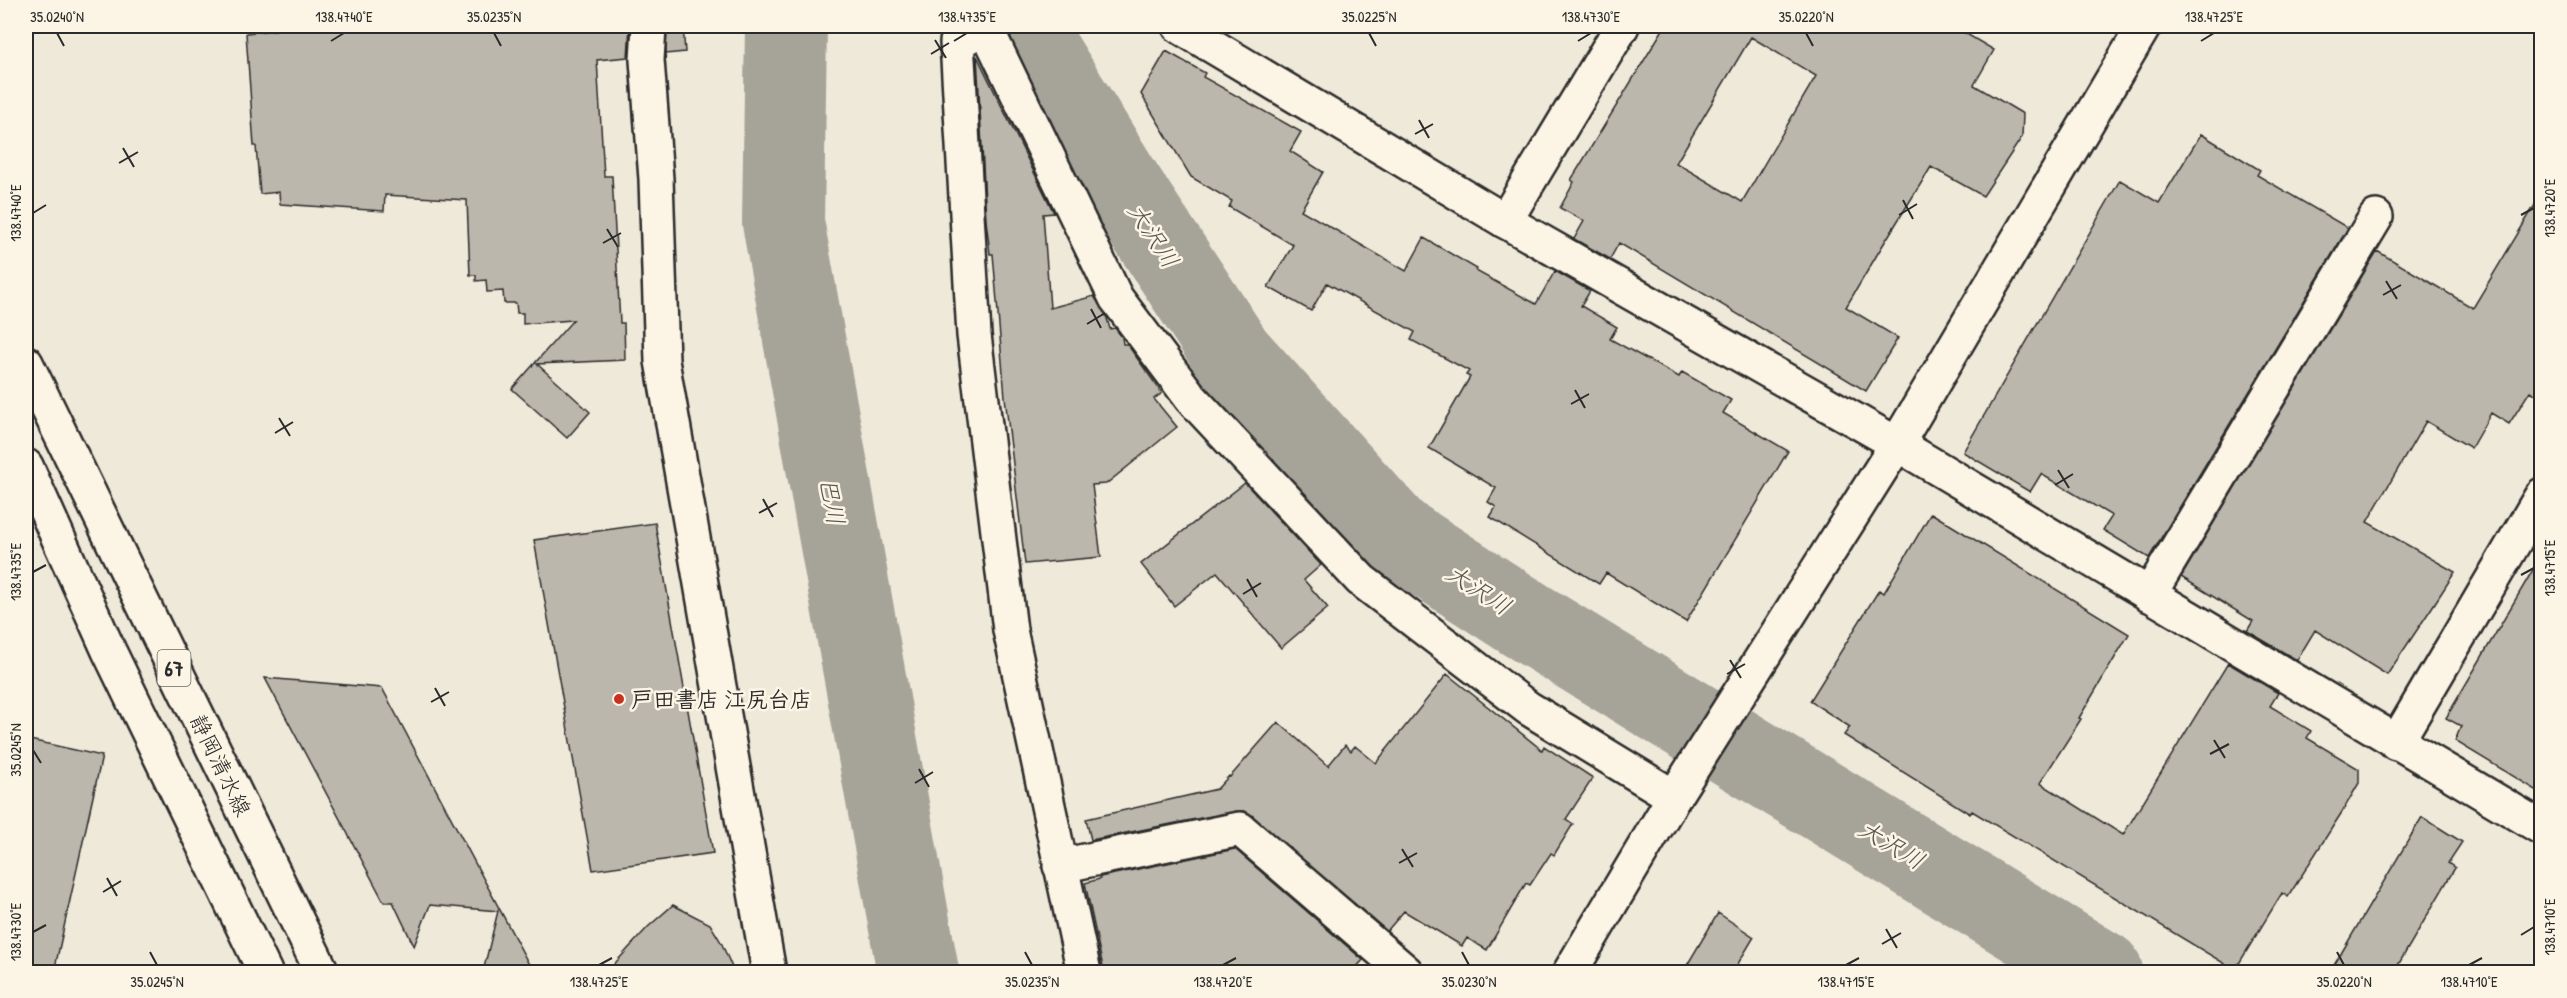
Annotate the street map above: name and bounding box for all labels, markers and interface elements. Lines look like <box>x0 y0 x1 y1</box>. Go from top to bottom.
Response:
text: 35.0240°N <box>30 6 84 27</box>
text: 138.4740°E <box>315 6 373 27</box>
text: 35.0235°N <box>467 6 521 27</box>
text: 138.4735°E <box>938 6 996 27</box>
text: 35.0225°N <box>1342 6 1396 27</box>
text: 138.4730°E <box>1562 6 1621 27</box>
text: 35.0220°N <box>1778 6 1834 27</box>
text: 138.4725°E <box>2185 6 2244 27</box>
text: 138.4720°E <box>2539 178 2560 237</box>
text: 138.4740°E <box>5 184 26 242</box>
water label: 大沢川 <box>1121 196 1187 274</box>
water label: 巴川 <box>813 475 853 527</box>
text: 138.4715°E <box>2539 539 2560 596</box>
text: 138.4735°E <box>5 543 26 601</box>
water label: 大沢川 <box>1440 556 1518 622</box>
road number: 67 <box>158 650 190 686</box>
place label: 戸田書店 江尻台店 <box>631 684 812 714</box>
marker: 戸田書店 江尻台店 <box>612 692 626 706</box>
street label: 静岡清水線 <box>183 709 259 821</box>
text: 35.0245°N <box>5 723 26 777</box>
water label: 大沢川 <box>1853 812 1931 876</box>
text: 138.4710°E <box>2539 898 2560 956</box>
text: 138.4730°E <box>5 902 26 961</box>
text: 35.0245°N <box>130 971 184 992</box>
text: 138.4725°E <box>570 971 629 992</box>
text: 35.0235°N <box>1005 971 1059 992</box>
text: 138.4720°E <box>1194 971 1253 992</box>
text: 35.0230°N <box>1442 971 1496 992</box>
text: 138.4715°E <box>1818 971 1875 992</box>
text: 35.0220°N <box>2316 971 2372 992</box>
text: 138.4710°E <box>2440 971 2498 992</box>

